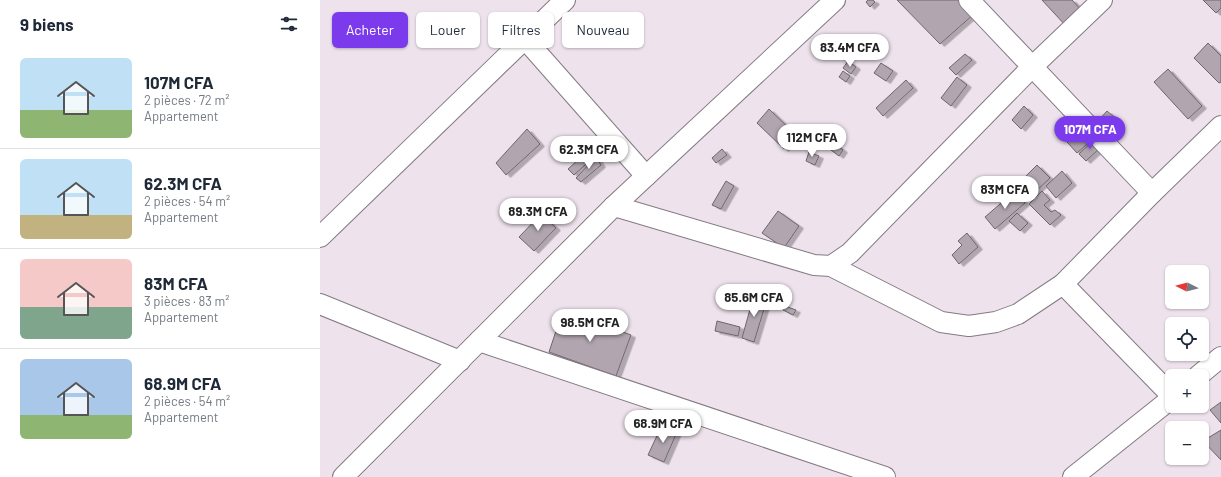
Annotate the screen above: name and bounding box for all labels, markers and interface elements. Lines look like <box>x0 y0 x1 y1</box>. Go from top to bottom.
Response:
chip: Acheter <box>332 12 408 48</box>
chip: Louer <box>416 12 480 48</box>
chip: Filtres <box>488 12 554 48</box>
chip: Nouveau <box>562 12 644 48</box>
icon: filters <box>278 13 300 35</box>
text: 9 biens <box>20 14 74 34</box>
pin: 83.4M CFA <box>804 34 896 68</box>
text: 83.4M CFA <box>820 39 880 55</box>
text: 107M CFA <box>144 72 214 92</box>
icon: home <box>52 74 100 122</box>
text: 2 pièces · 72 m² <box>144 92 229 108</box>
text: Appartement <box>144 108 219 124</box>
pin: 107M CFA <box>1049 116 1131 150</box>
text: 107M CFA <box>1063 121 1117 137</box>
pin: 112M CFA <box>771 124 853 158</box>
text: 112M CFA <box>786 129 838 145</box>
pin: 62.3M CFA <box>543 136 635 170</box>
text: 62.3M CFA <box>559 141 619 157</box>
text: 62.3M CFA <box>144 173 222 193</box>
icon: home <box>52 175 100 223</box>
pin: 83M CFA <box>968 176 1042 210</box>
text: 83M CFA <box>981 181 1029 197</box>
text: 2 pièces · 54 m² <box>144 193 230 209</box>
pin: 89.3M CFA <box>492 198 584 232</box>
text: 89.3M CFA <box>508 203 568 219</box>
text: Appartement <box>144 209 219 225</box>
north arrow <box>1165 265 1209 309</box>
map controls <box>1165 265 1209 465</box>
text: 83M CFA <box>144 273 208 293</box>
icon: home <box>52 275 100 323</box>
pin: 85.6M CFA <box>708 284 800 318</box>
text: 85.6M CFA <box>724 289 784 305</box>
text: 3 pièces · 83 m² <box>144 293 230 309</box>
text: Appartement <box>144 309 219 325</box>
pin: 98.5M CFA <box>544 309 636 343</box>
text: 98.5M CFA <box>560 314 620 330</box>
button: locate <box>1165 317 1209 361</box>
button: + <box>1165 369 1209 413</box>
text: 68.9M CFA <box>144 373 221 393</box>
icon: home <box>52 375 100 423</box>
text: 2 pièces · 54 m² <box>144 393 230 409</box>
text: Appartement <box>144 409 219 425</box>
pin: 68.9M CFA <box>617 410 709 444</box>
text: 68.9M CFA <box>633 415 693 431</box>
button: − <box>1165 421 1209 465</box>

